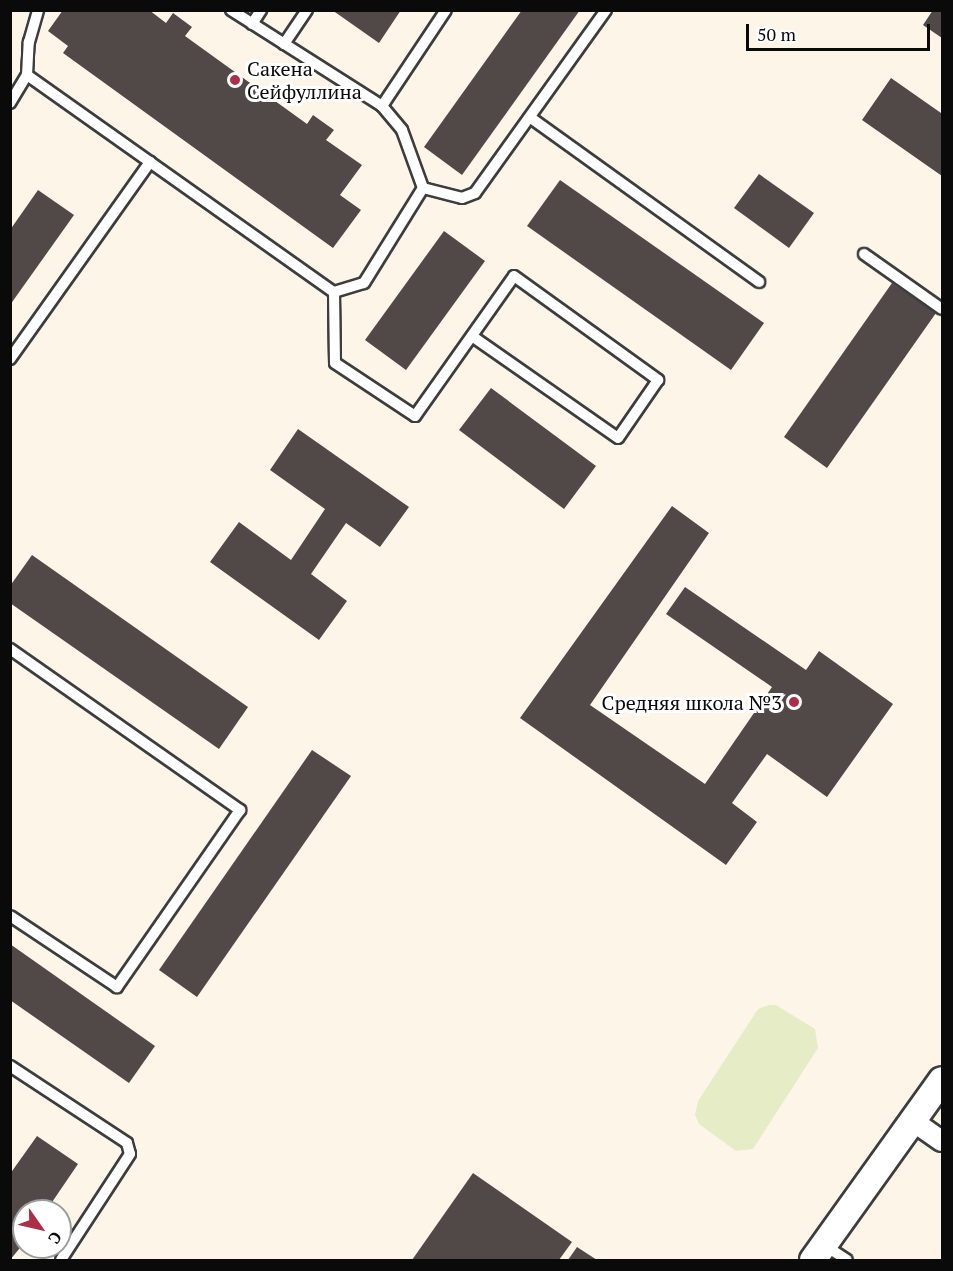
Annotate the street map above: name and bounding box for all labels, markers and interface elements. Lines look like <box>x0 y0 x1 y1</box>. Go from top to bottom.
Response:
scale bar <box>749 12 934 50</box>
text: 50 m <box>757 22 796 46</box>
place label: Сакена Сейфуллина <box>247 56 362 103</box>
marker: Сакена Сейфуллина <box>228 73 242 87</box>
place label: Средняя школа №3 <box>602 690 782 714</box>
marker: Средняя школа №3 <box>787 695 801 709</box>
north arrow <box>12 1199 72 1259</box>
text: С <box>43 1227 67 1248</box>

